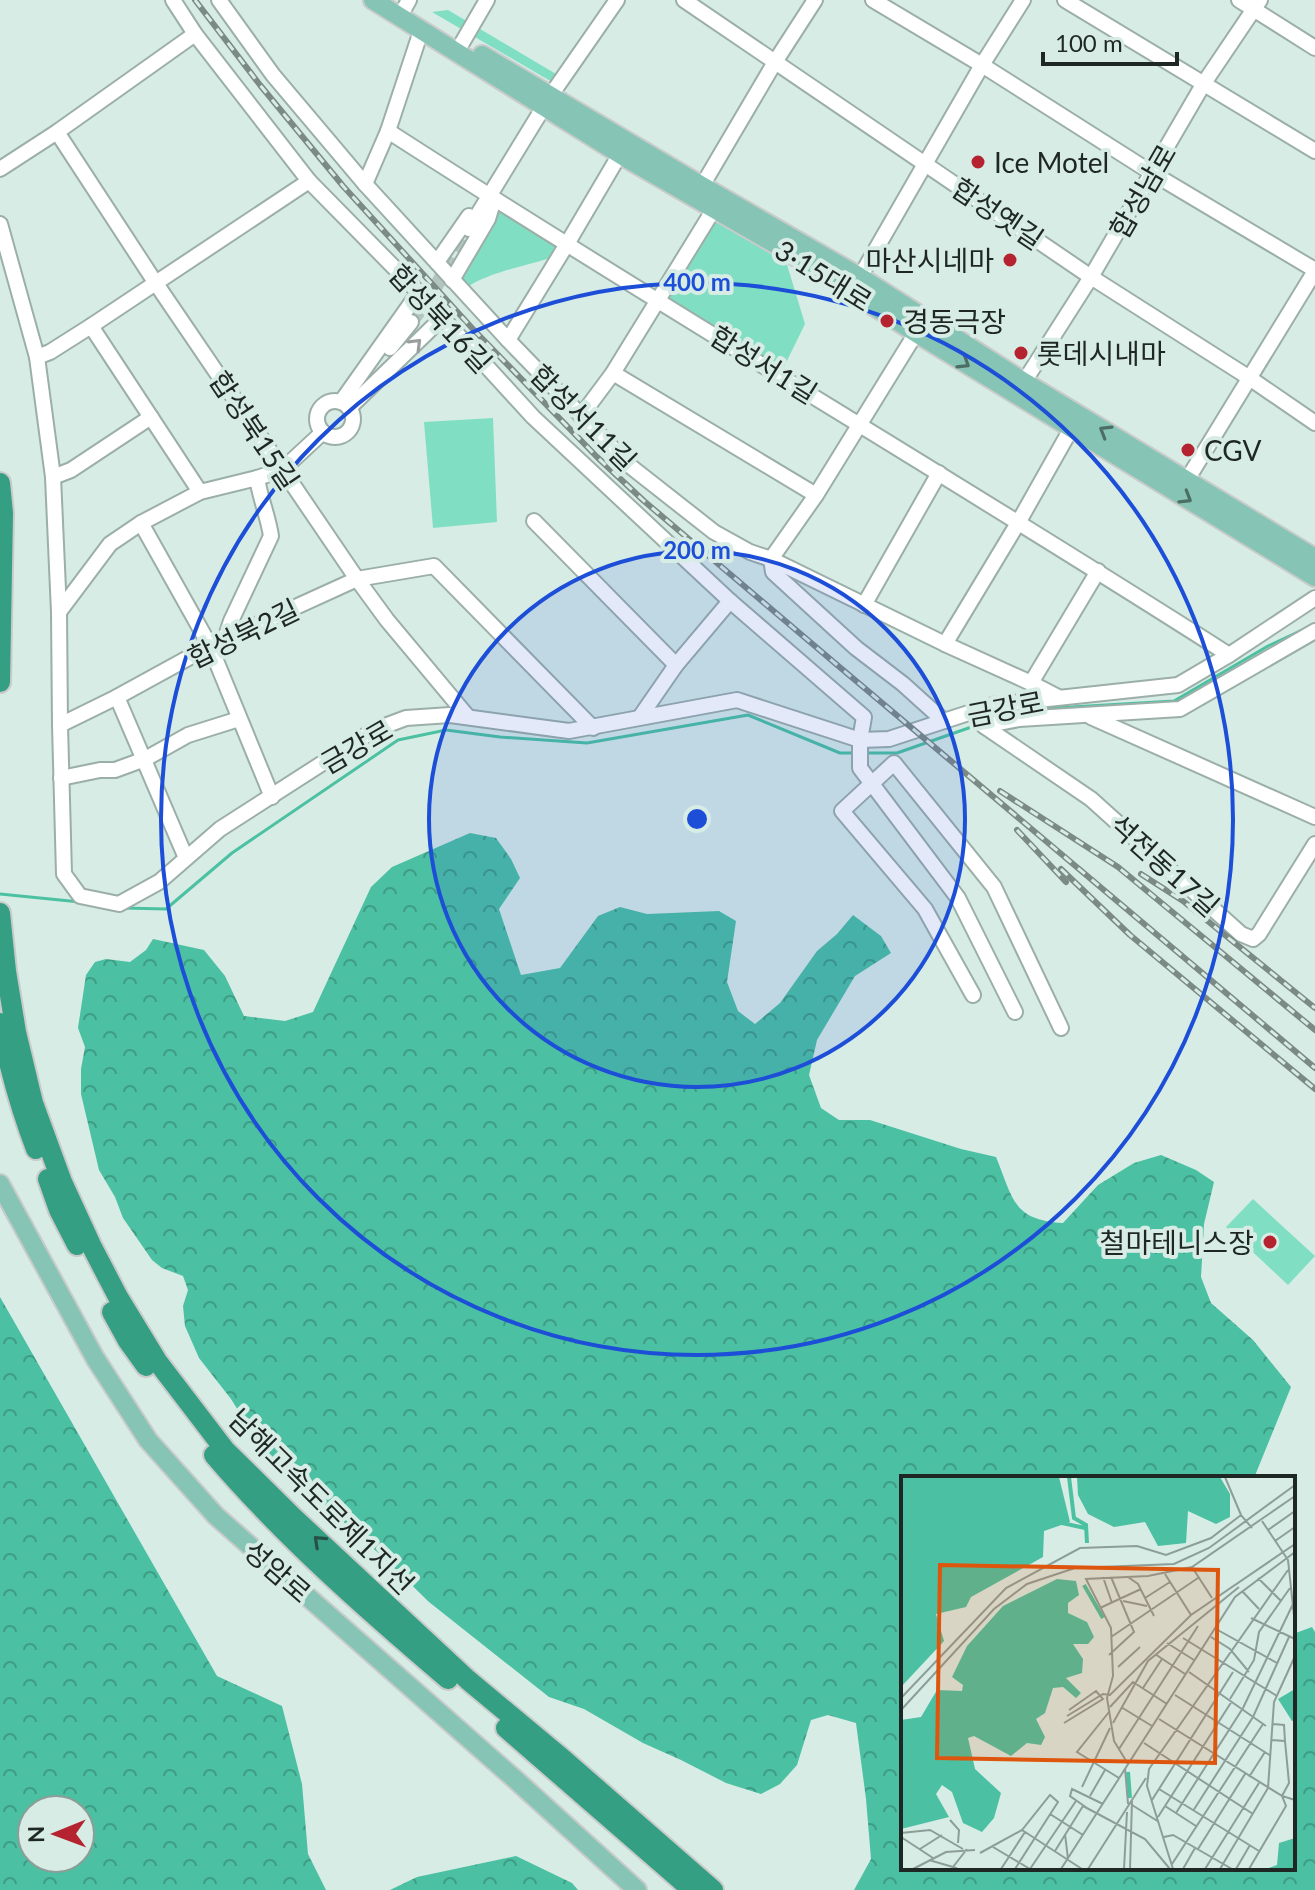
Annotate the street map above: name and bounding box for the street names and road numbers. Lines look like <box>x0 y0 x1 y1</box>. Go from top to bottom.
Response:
street label: 합성남로 <box>1102 138 1182 244</box>
street label: 합성옛길 <box>946 170 1050 256</box>
street label: 3·15대로 <box>769 232 879 318</box>
street label: 합성북16길 <box>382 257 500 379</box>
street label: 합성서1길 <box>704 318 824 410</box>
street label: 합성서11길 <box>524 357 644 477</box>
street label: 합성북15길 <box>203 364 307 496</box>
street label: 합성북2길 <box>182 592 304 674</box>
street label: 금강로 <box>964 684 1046 732</box>
street label: 금강로 <box>314 712 398 780</box>
street label: 석전동17길 <box>1103 807 1227 923</box>
street label: 남해고속도로제1지선 <box>222 1401 422 1601</box>
street label: 성암로 <box>238 1533 318 1609</box>

